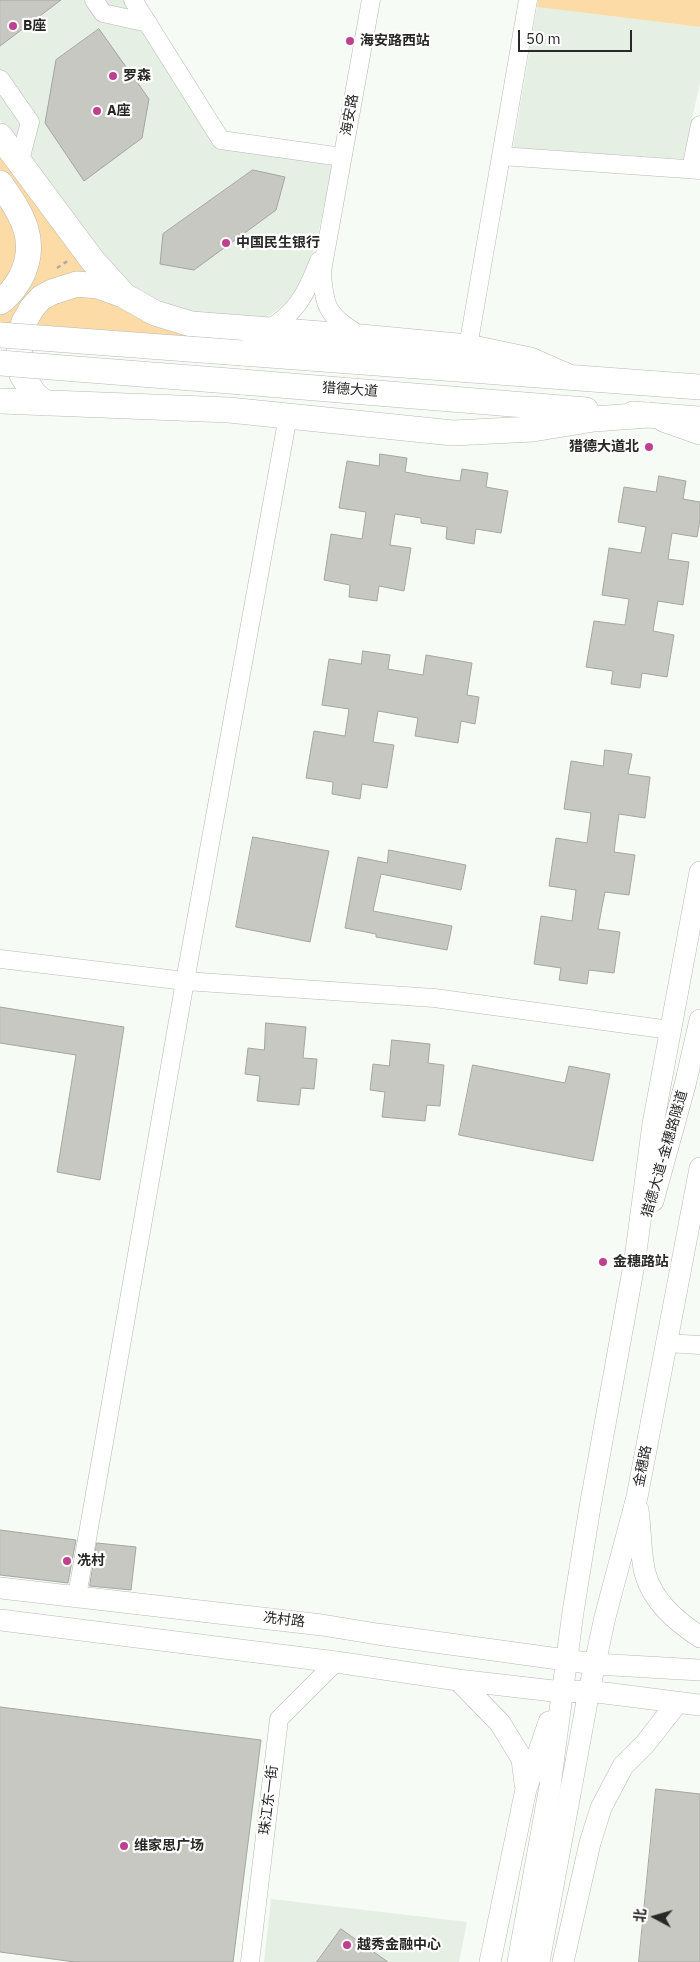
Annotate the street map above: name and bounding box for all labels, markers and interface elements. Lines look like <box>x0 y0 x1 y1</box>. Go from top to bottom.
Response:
place label: B座 <box>23 18 46 34</box>
marker: B座 <box>7 20 19 32</box>
scale bar <box>520 20 634 52</box>
text: 50 m <box>526 29 561 48</box>
place label: 海安路西站 <box>360 33 430 49</box>
marker: 海安路西站 <box>344 35 356 47</box>
place label: 罗森 <box>123 68 151 84</box>
marker: 罗森 <box>107 70 119 82</box>
street label: 海安路 <box>338 93 362 137</box>
place label: A座 <box>107 103 131 119</box>
marker: A座 <box>91 105 103 117</box>
place label: 中国民生银行 <box>236 235 320 251</box>
marker: 中国民生银行 <box>220 237 232 249</box>
street label: 猎德大道 <box>321 380 379 400</box>
place label: 猎德大道北 <box>569 439 639 455</box>
marker: 猎德大道北 <box>643 441 655 453</box>
street label: 猎德大道-金穗路隧道 <box>639 1088 691 1220</box>
place label: 金穗路站 <box>613 1254 669 1270</box>
marker: 金穗路站 <box>597 1256 609 1268</box>
street label: 金穗路 <box>631 1444 655 1488</box>
place label: 冼村 <box>77 1553 105 1569</box>
marker: 冼村 <box>61 1555 73 1567</box>
street label: 冼村路 <box>262 1609 306 1631</box>
street label: 珠江东一街 <box>256 1764 282 1836</box>
place label: 维家思广场 <box>134 1838 204 1854</box>
marker: 维家思广场 <box>118 1840 130 1852</box>
north arrow <box>630 1892 680 1942</box>
text: 北 <box>630 1908 650 1923</box>
place label: 越秀金融中心 <box>357 1937 441 1953</box>
marker: 越秀金融中心 <box>341 1939 353 1951</box>

